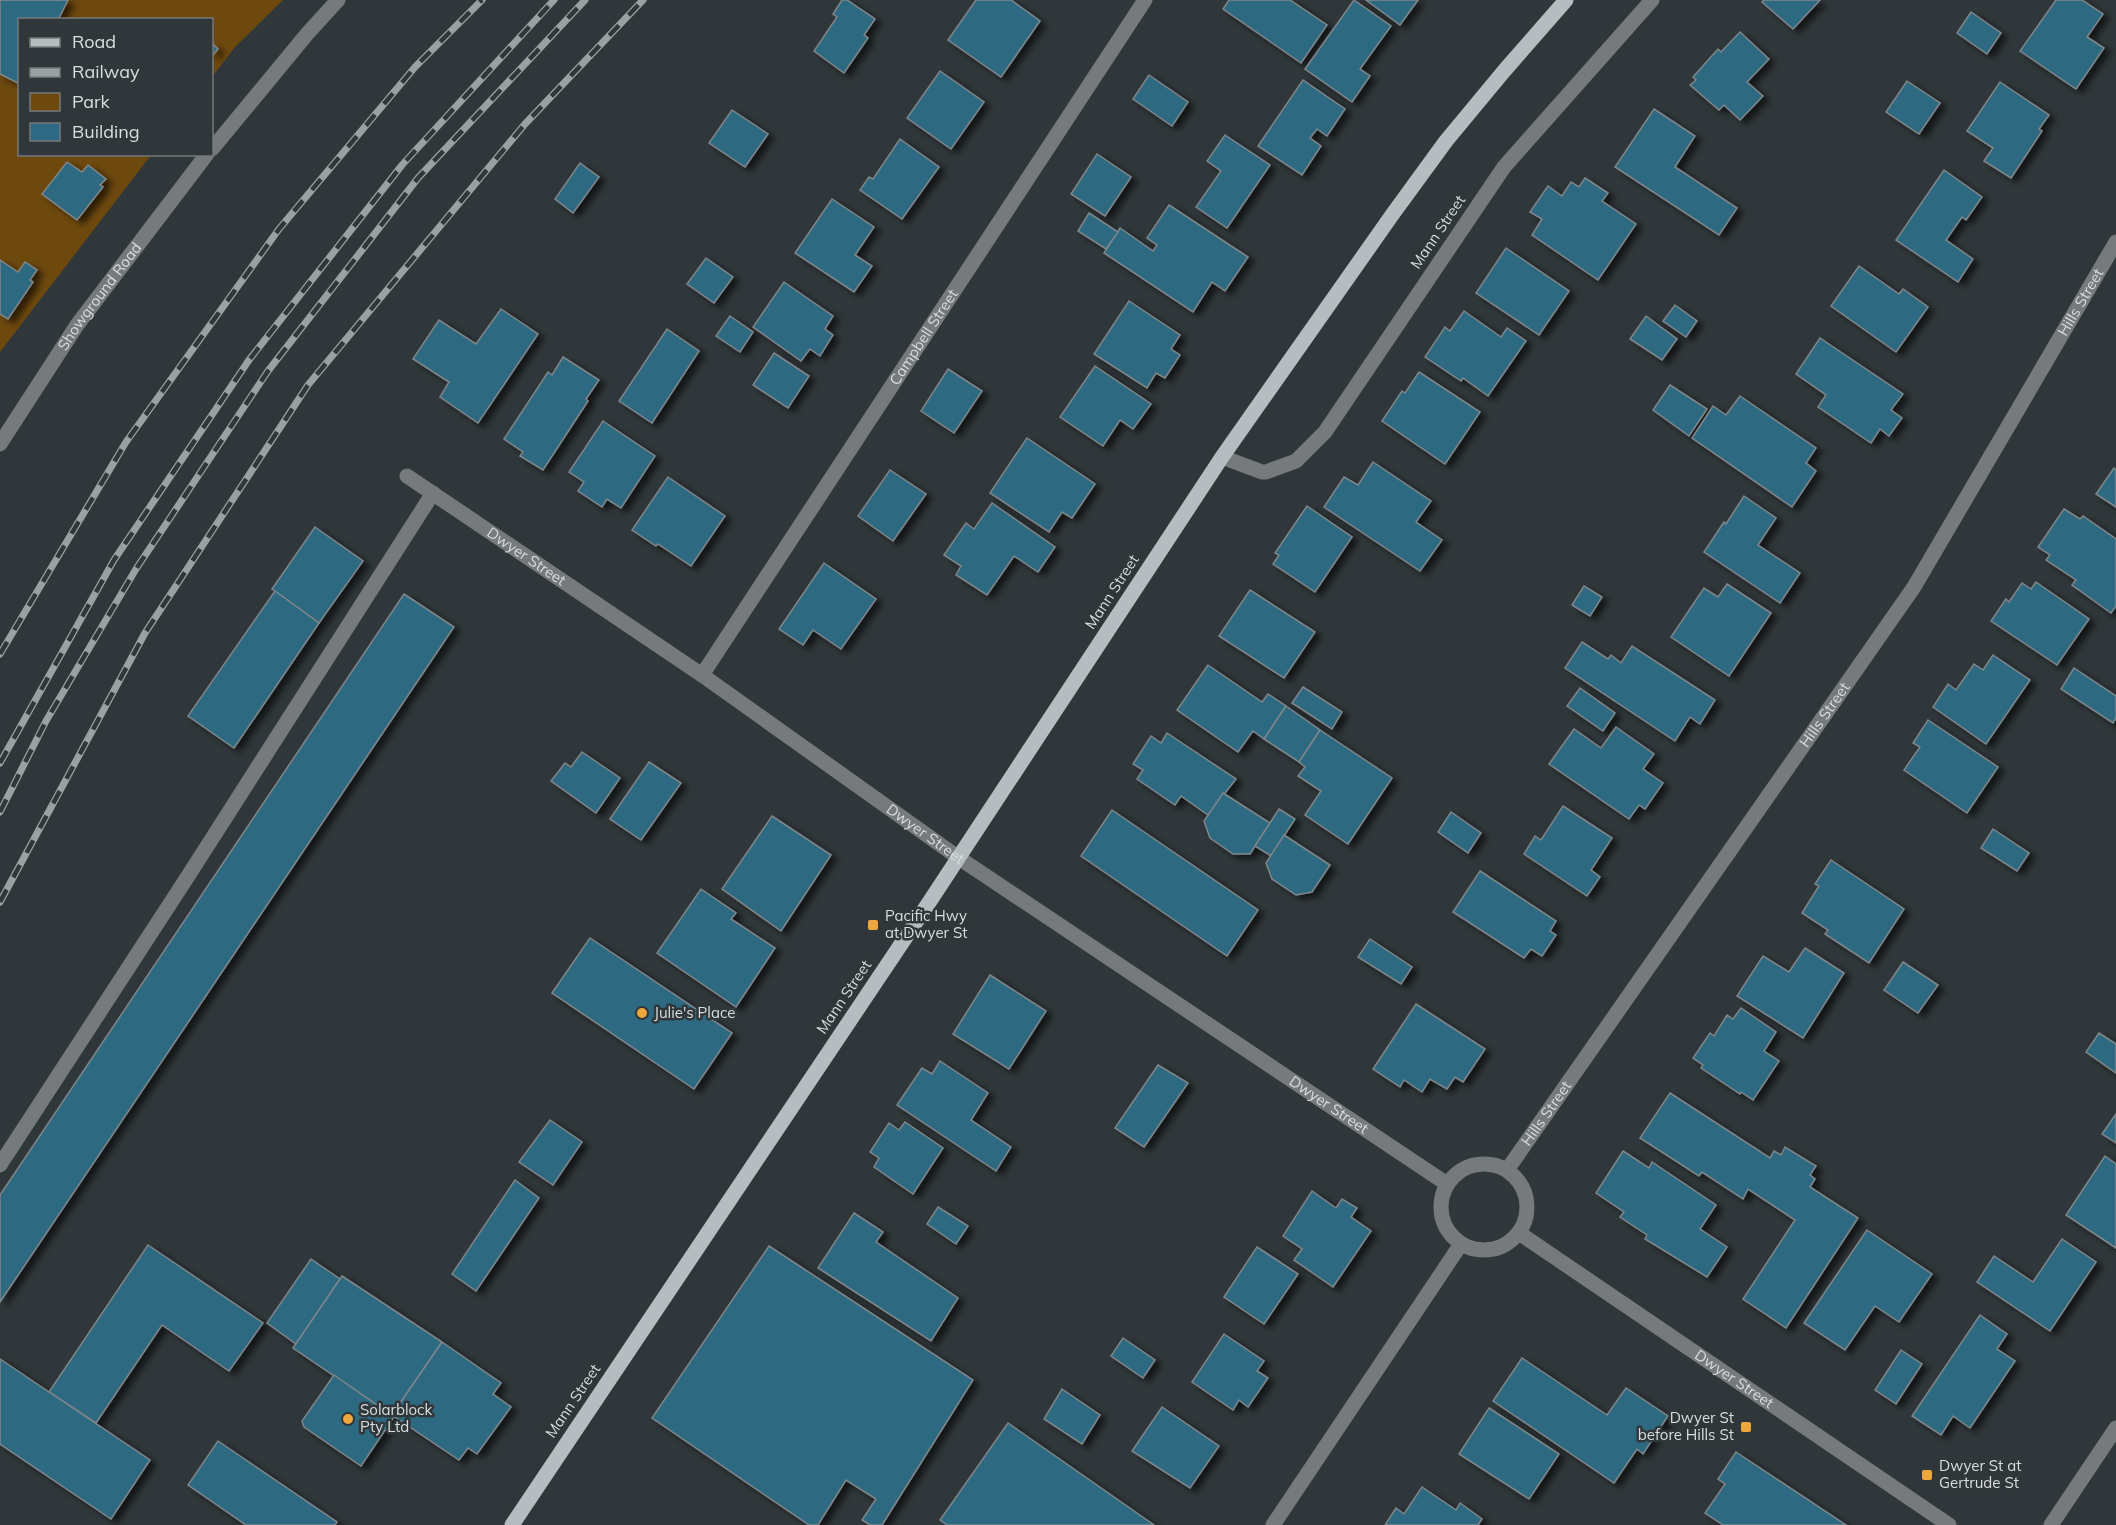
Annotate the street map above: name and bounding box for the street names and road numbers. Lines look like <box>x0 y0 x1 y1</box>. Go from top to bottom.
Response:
street label: Mann Street <box>1406 191 1469 272</box>
street label: Showground Road <box>53 238 145 354</box>
street label: Hills Street <box>2053 265 2107 339</box>
street label: Campbell Street <box>885 285 962 389</box>
street label: Dwyer Street <box>483 523 570 590</box>
street label: Mann Street <box>1081 551 1143 632</box>
street label: Hills Street <box>1795 678 1854 751</box>
street label: Dwyer Street <box>883 799 968 868</box>
street label: Mann Street <box>812 956 875 1037</box>
street label: Dwyer Street <box>1286 1071 1372 1138</box>
street label: Hills Street <box>1517 1077 1575 1149</box>
street label: Dwyer Street <box>1691 1345 1778 1412</box>
street label: Mann Street <box>541 1360 604 1441</box>

